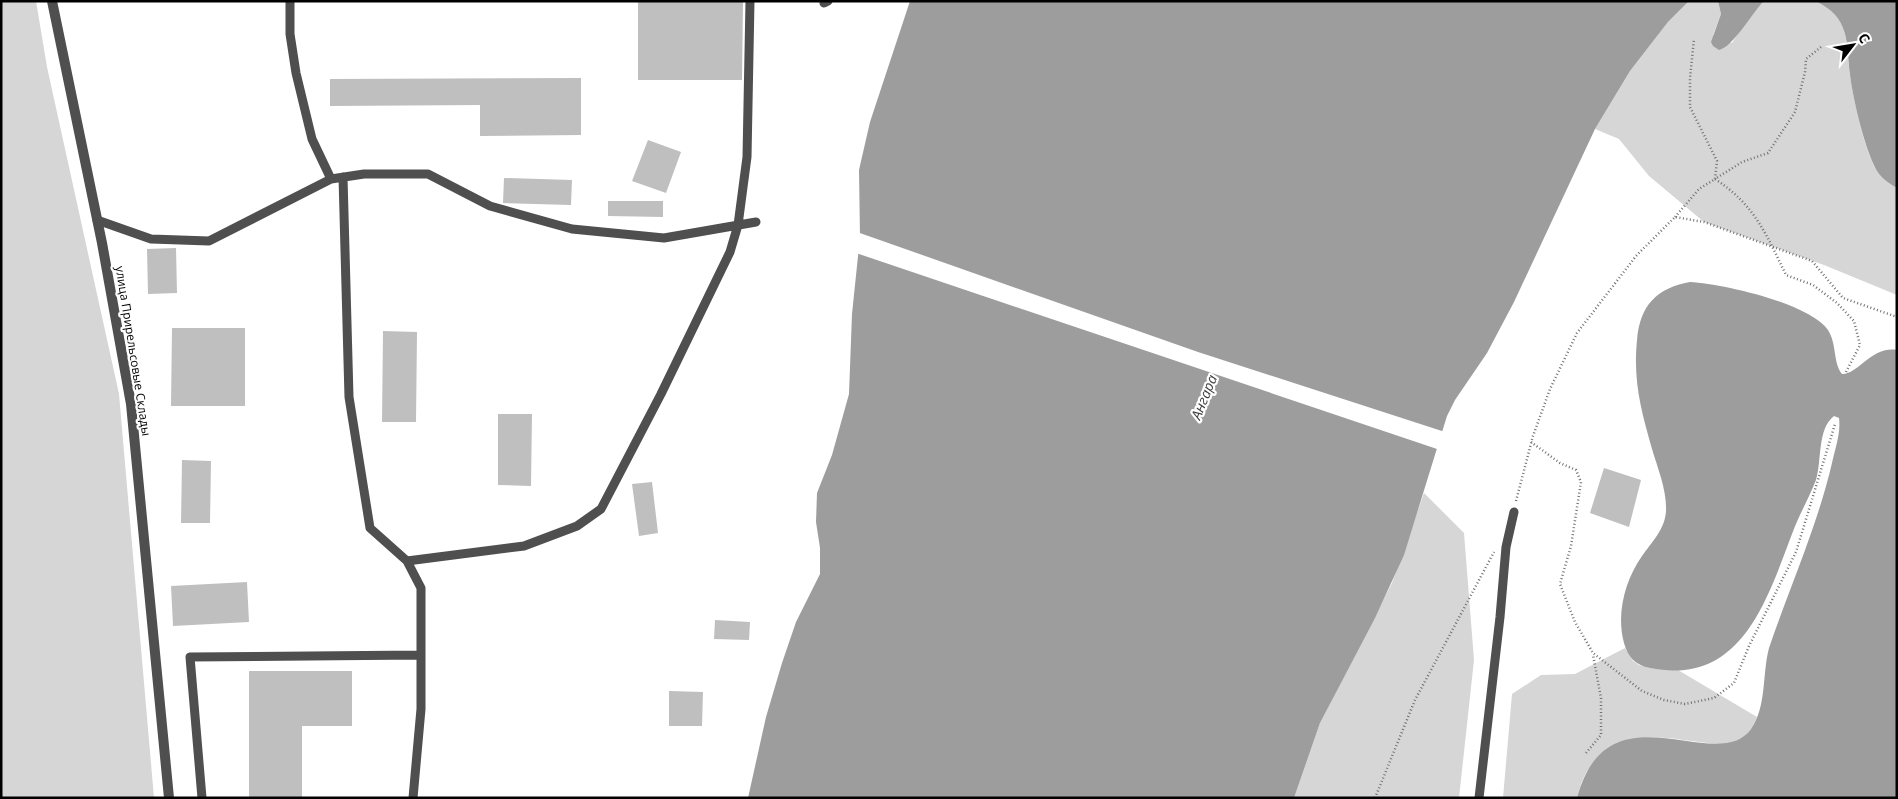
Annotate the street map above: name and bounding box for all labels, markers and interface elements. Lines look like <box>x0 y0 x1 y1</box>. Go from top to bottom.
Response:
north arrow <box>1828 20 1878 70</box>
text: С <box>1854 29 1875 47</box>
street label: улица Прирельсовые Склады <box>112 265 155 437</box>
water label: Ангара <box>1186 372 1221 423</box>

